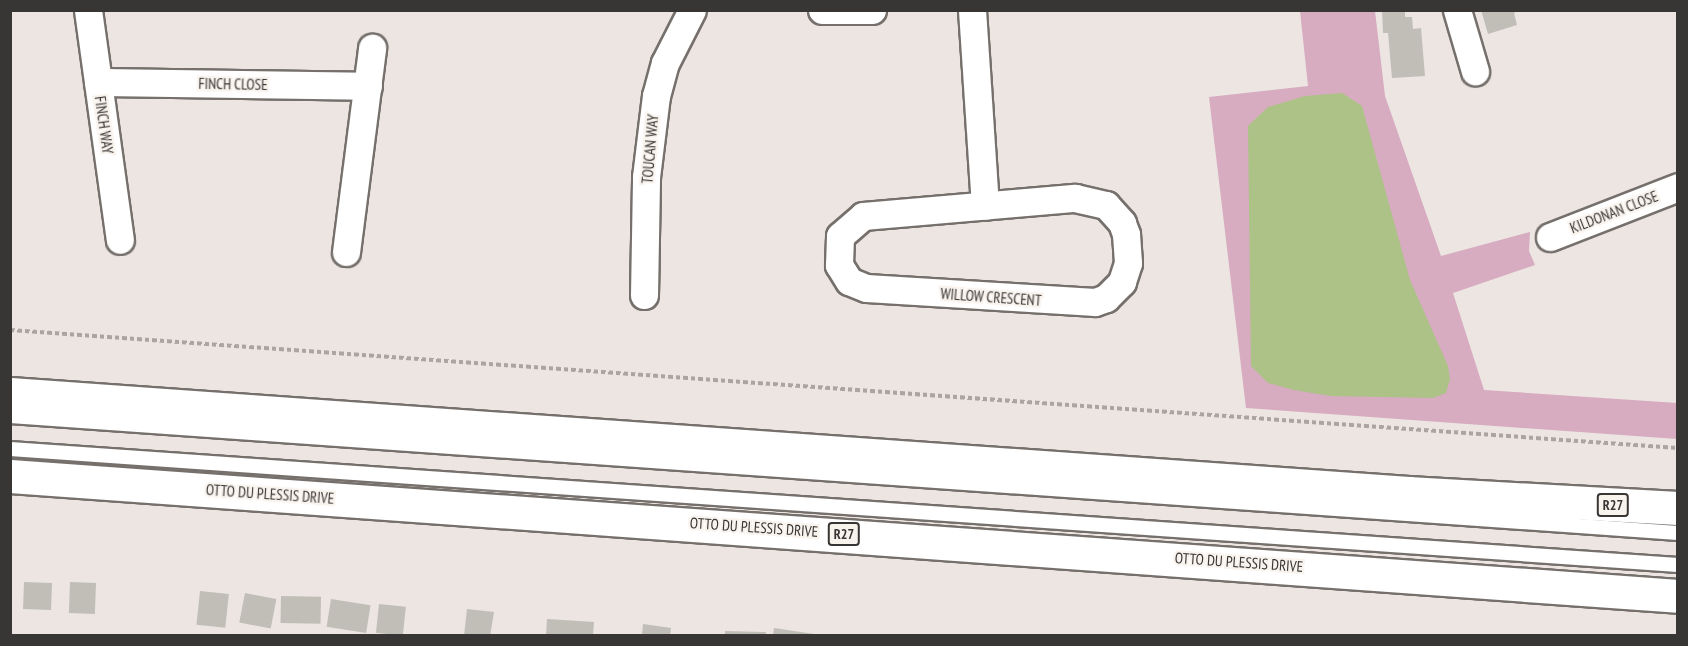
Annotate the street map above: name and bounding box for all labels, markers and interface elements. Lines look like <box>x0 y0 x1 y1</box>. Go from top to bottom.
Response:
street label: FINCH CLOSE <box>198 74 268 94</box>
street label: FINCH WAY <box>91 95 117 155</box>
street label: TOUCAN WAY <box>638 113 662 185</box>
street label: KILDONAN CLOSE <box>1567 187 1661 237</box>
street label: WILLOW CRESCENT <box>940 284 1042 310</box>
street label: OTTO DU PLESSIS DRIVE <box>205 481 335 507</box>
road number: R27 <box>1596 494 1630 516</box>
street label: OTTO DU PLESSIS DRIVE <box>689 514 819 540</box>
road number: R27 <box>828 523 860 545</box>
street label: OTTO DU PLESSIS DRIVE <box>1174 549 1304 575</box>

